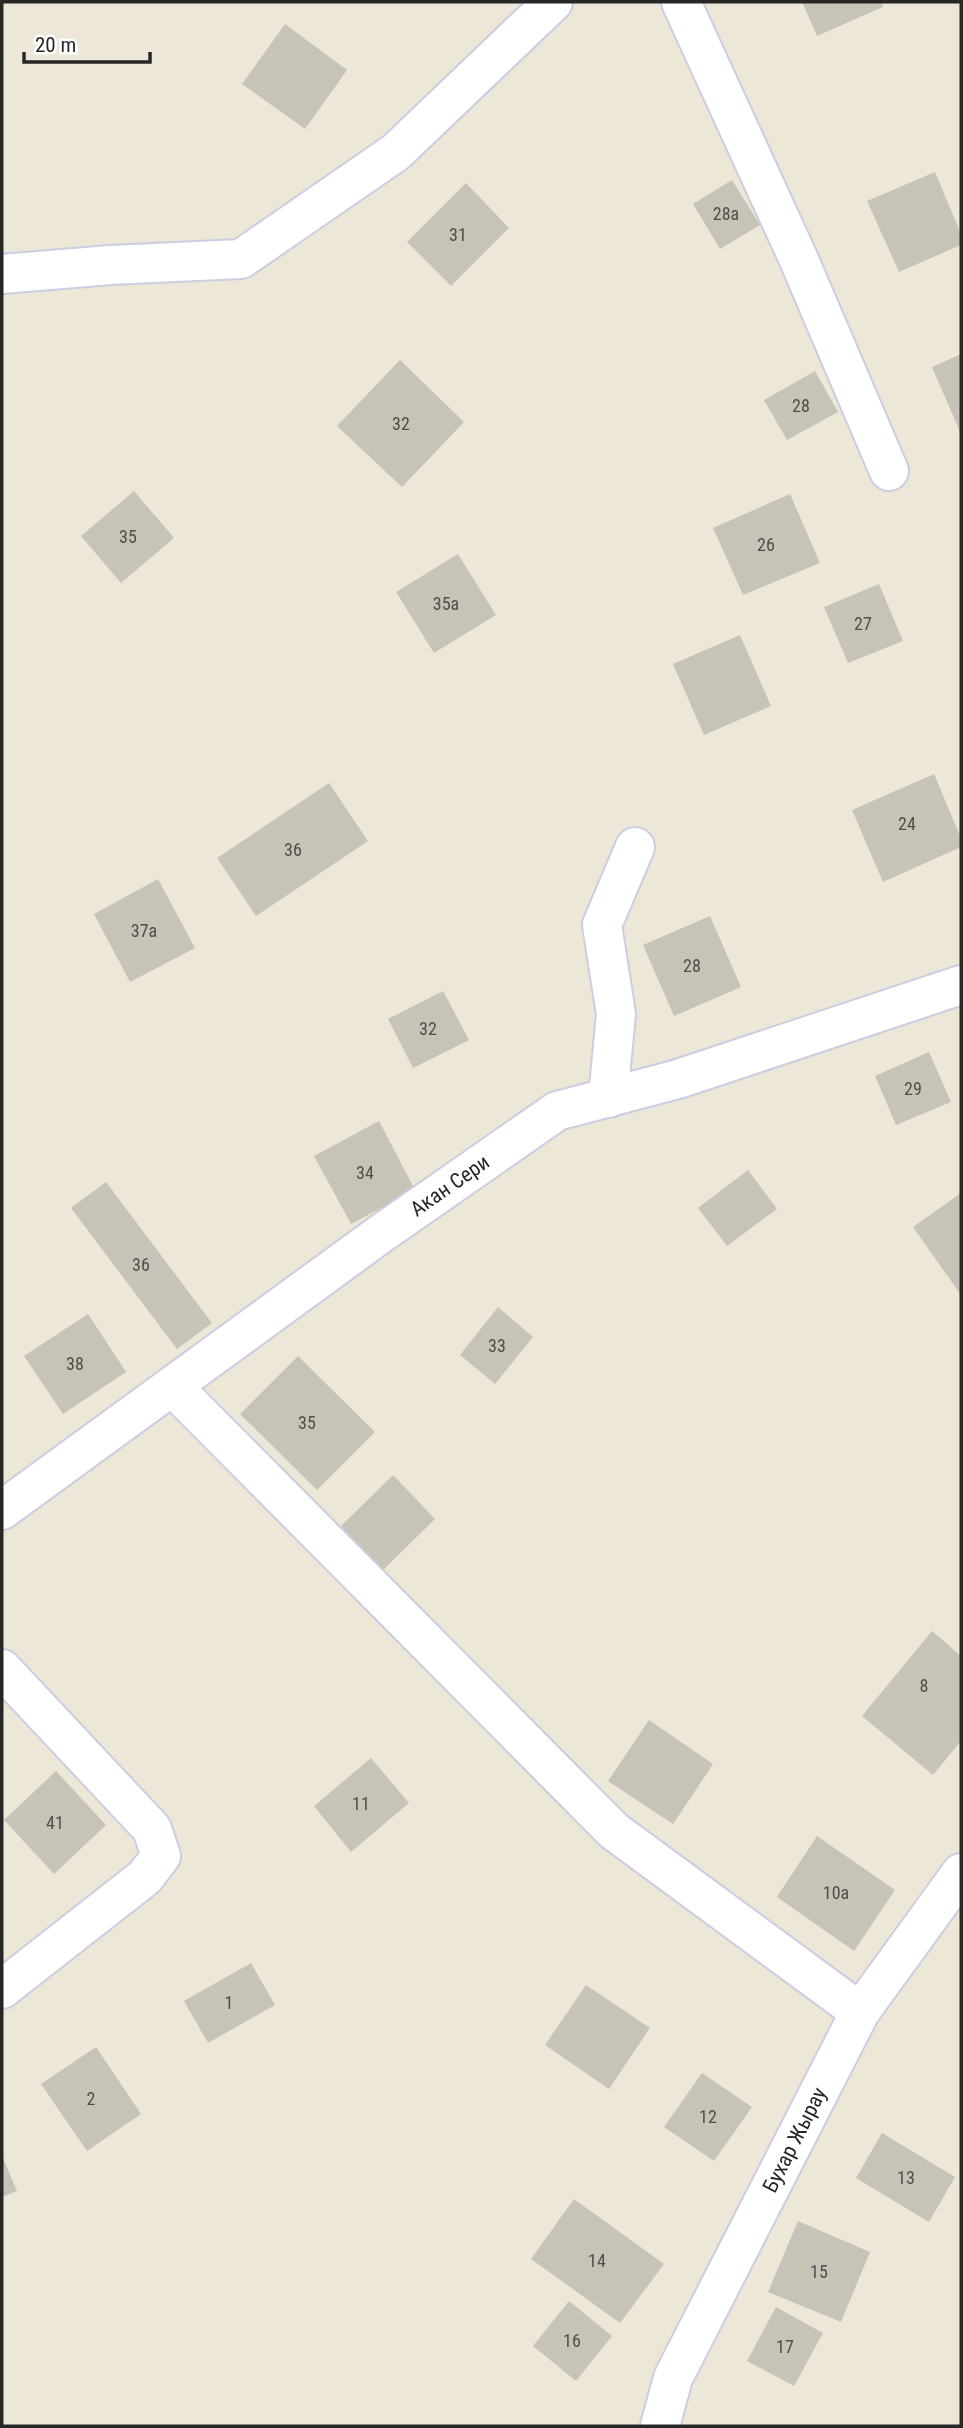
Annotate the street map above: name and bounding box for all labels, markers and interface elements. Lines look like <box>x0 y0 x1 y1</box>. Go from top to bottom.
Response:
scale bar <box>24 21 150 65</box>
text: 20 m <box>35 33 76 57</box>
house number: 28а <box>713 203 739 224</box>
house number: 31 <box>449 224 467 245</box>
house number: 28 <box>792 395 810 416</box>
house number: 32 <box>392 413 410 434</box>
house number: 35 <box>119 526 137 547</box>
house number: 26 <box>757 534 775 555</box>
house number: 35а <box>433 593 459 614</box>
house number: 27 <box>854 613 872 634</box>
house number: 24 <box>898 813 916 834</box>
house number: 36 <box>284 839 302 860</box>
house number: 37а <box>131 920 157 941</box>
house number: 28 <box>683 955 701 976</box>
house number: 32 <box>419 1018 437 1039</box>
house number: 29 <box>904 1078 922 1099</box>
street label: Акан Сери <box>406 1150 494 1221</box>
house number: 34 <box>356 1162 374 1183</box>
house number: 36 <box>132 1254 150 1275</box>
house number: 33 <box>488 1335 506 1356</box>
house number: 38 <box>66 1353 84 1374</box>
house number: 35 <box>298 1412 316 1433</box>
house number: 8 <box>920 1675 928 1696</box>
house number: 11 <box>352 1793 370 1814</box>
house number: 41 <box>46 1812 64 1833</box>
house number: 10а <box>823 1882 849 1903</box>
house number: 1 <box>225 1992 233 2013</box>
street label: Бухар Жырау <box>758 2083 831 2197</box>
house number: 2 <box>87 2088 96 2109</box>
house number: 12 <box>699 2106 717 2127</box>
house number: 13 <box>897 2167 915 2188</box>
house number: 14 <box>588 2250 606 2271</box>
house number: 15 <box>810 2261 828 2282</box>
house number: 16 <box>563 2330 581 2351</box>
house number: 17 <box>776 2336 794 2357</box>

